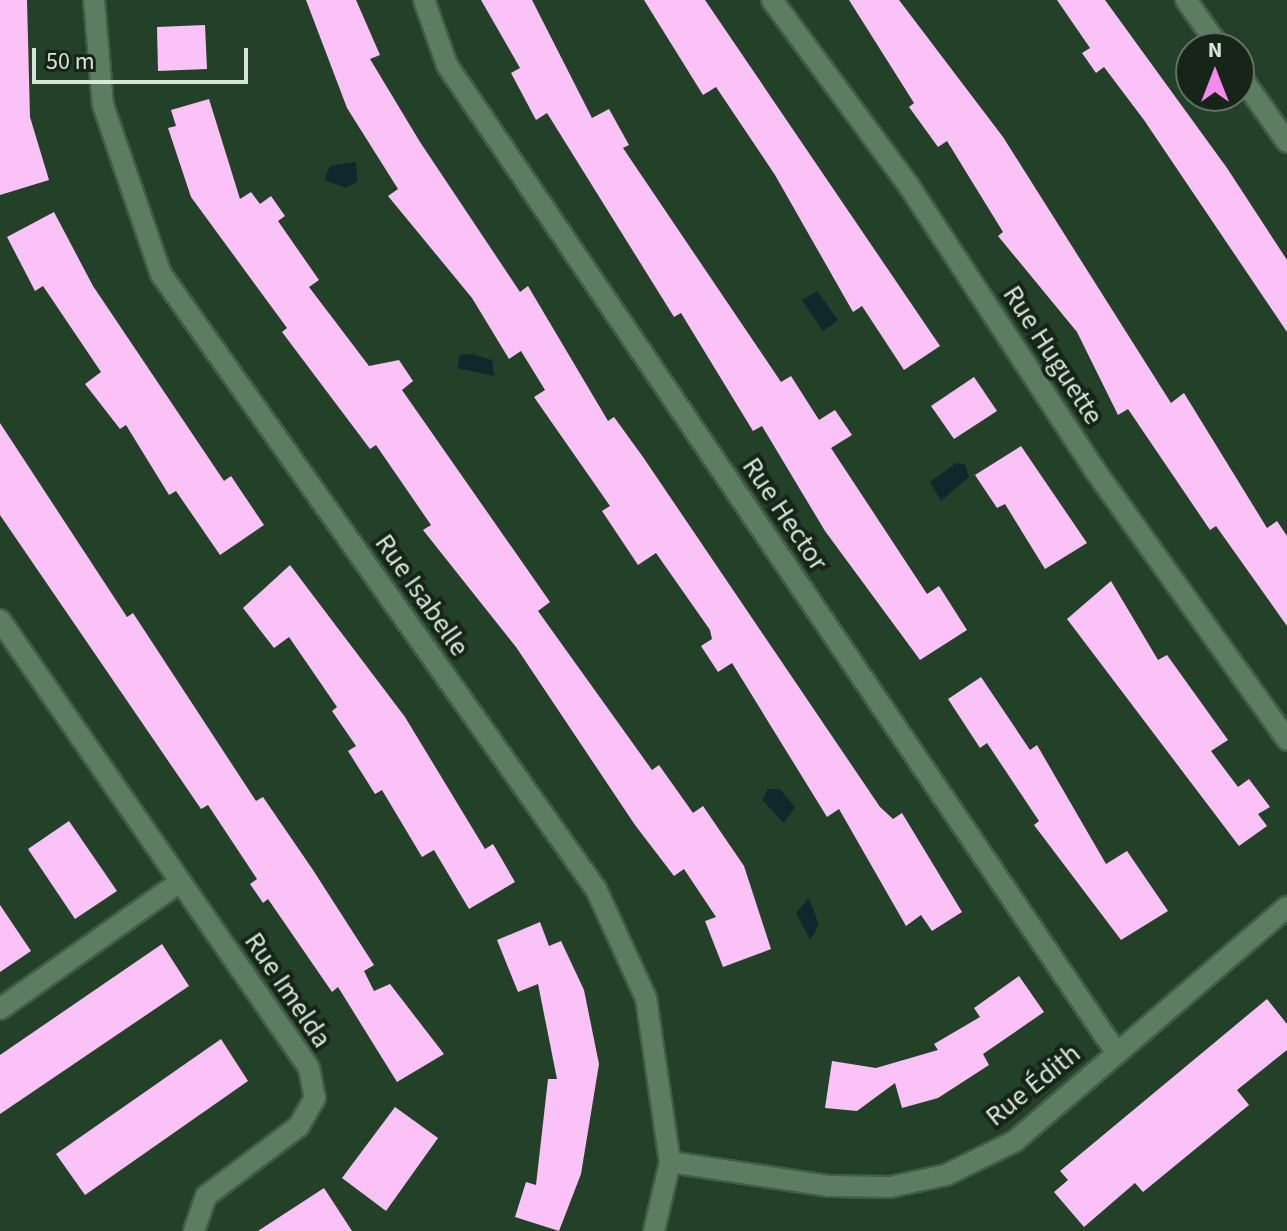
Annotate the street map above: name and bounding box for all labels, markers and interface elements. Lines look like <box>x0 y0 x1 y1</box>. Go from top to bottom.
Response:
scale bar <box>36 32 252 82</box>
north arrow <box>1175 32 1255 112</box>
text: N <box>1208 34 1222 66</box>
text: 50 m <box>46 44 95 79</box>
street label: Rue Huguette <box>996 279 1110 431</box>
street label: Rue Hector <box>735 451 835 577</box>
street label: Rue Isabelle <box>368 527 476 663</box>
street label: Rue Imelda <box>237 926 339 1054</box>
street label: Rue Édith <box>979 1037 1087 1133</box>

